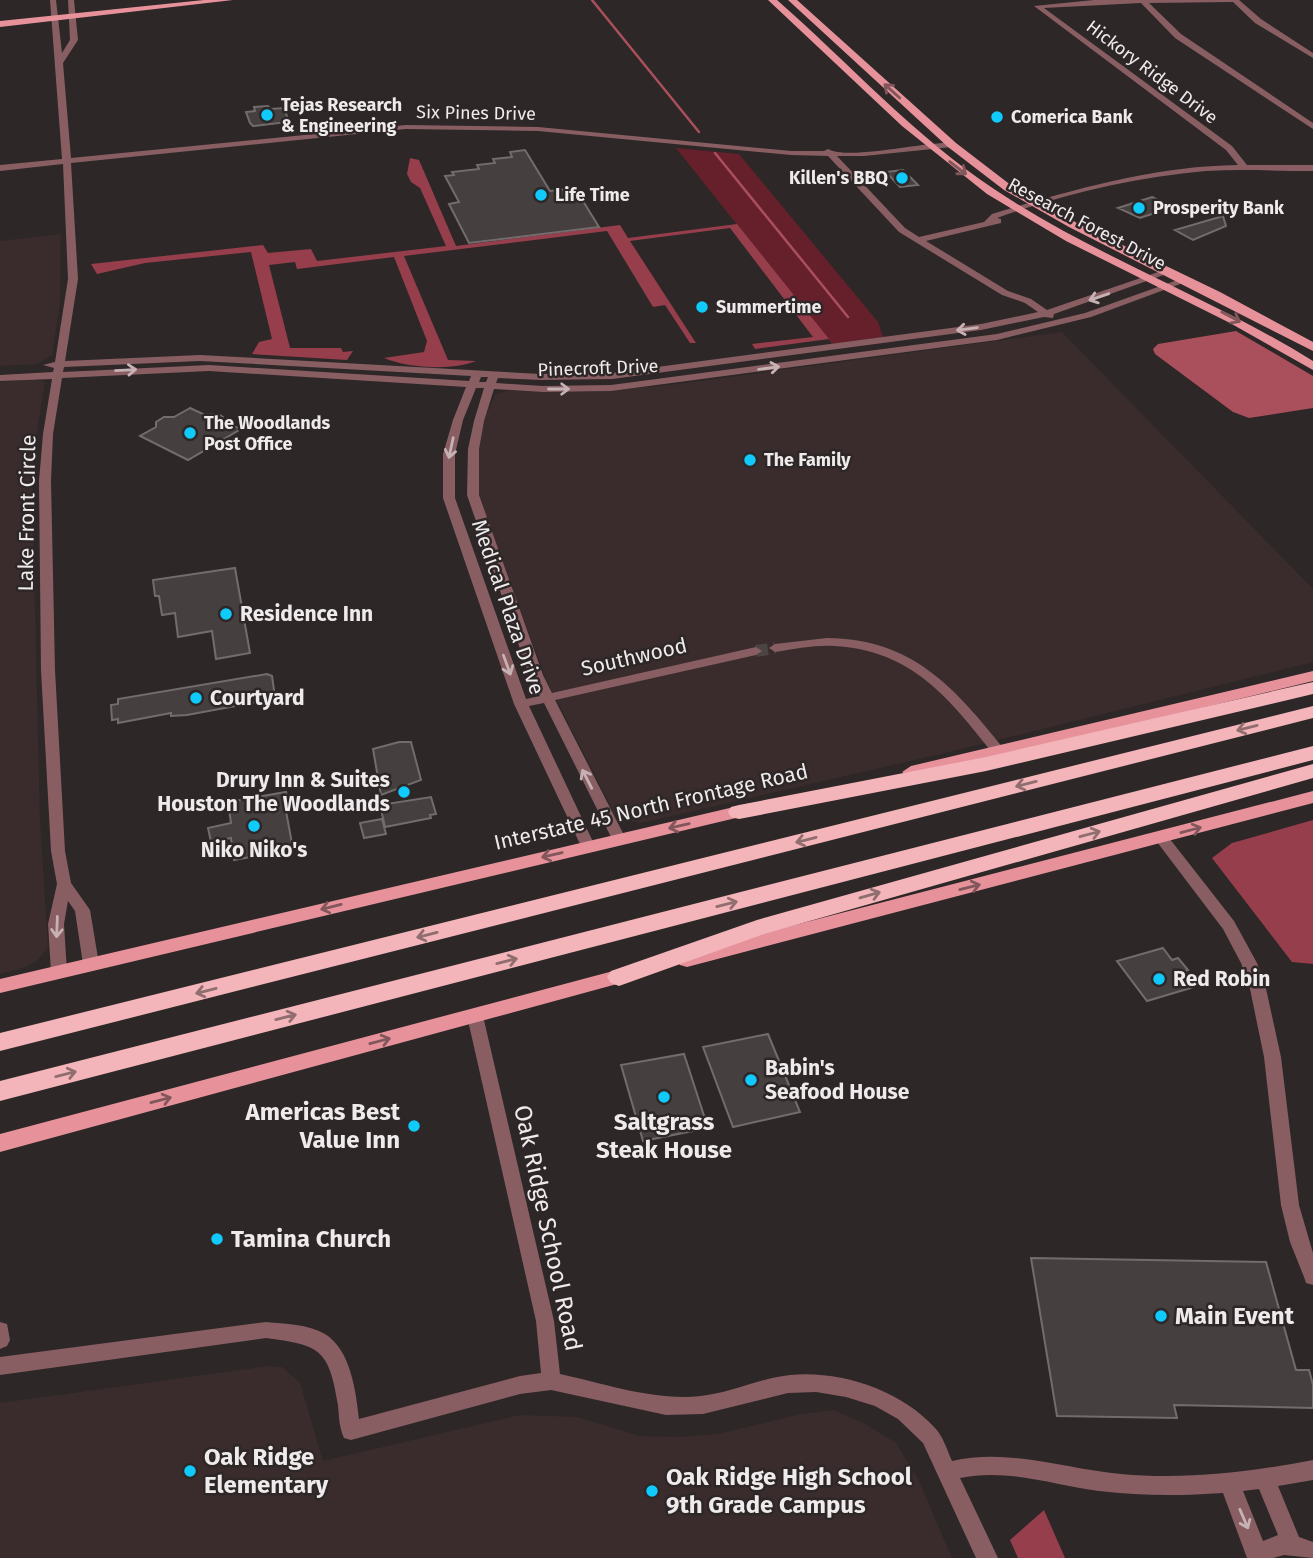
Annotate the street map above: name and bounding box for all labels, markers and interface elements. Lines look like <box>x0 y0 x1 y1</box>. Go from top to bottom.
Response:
street label: Hickory Ridge Drive <box>1082 15 1222 129</box>
one-way arrow <box>884 83 901 100</box>
place label: Tejas Research & Engineering <box>281 94 402 137</box>
street label: Six Pines Drive <box>416 101 536 125</box>
place label: Comerica Bank <box>1011 106 1134 128</box>
marker: Tejas Research & Engineering <box>259 107 275 123</box>
marker: Comerica Bank <box>989 109 1005 125</box>
one-way arrow <box>948 160 967 175</box>
place label: Killen's BBQ <box>789 167 889 189</box>
marker: Killen's BBQ <box>894 170 910 186</box>
street label: Research Forest Drive <box>1004 173 1170 275</box>
place label: Life Time <box>555 184 630 206</box>
marker: Life Time <box>533 187 549 203</box>
place label: Prosperity Bank <box>1153 197 1285 219</box>
marker: Prosperity Bank <box>1131 200 1147 216</box>
one-way arrow <box>1088 292 1110 304</box>
place label: Summertime <box>716 296 821 318</box>
marker: Summertime <box>694 299 710 315</box>
one-way arrow <box>1220 311 1241 325</box>
one-way arrow <box>956 323 979 336</box>
street label: Pinecroft Drive <box>537 355 659 381</box>
one-way arrow <box>758 362 780 375</box>
one-way arrow <box>115 363 137 376</box>
one-way arrow <box>547 382 570 396</box>
place label: The Woodlands Post Office <box>204 412 331 455</box>
marker: The Woodlands Post Office <box>182 425 198 441</box>
street label: Lake Front Circle <box>13 434 41 592</box>
one-way arrow <box>444 436 458 459</box>
place label: The Family <box>764 449 851 471</box>
marker: The Family <box>742 452 758 468</box>
street label: Medical Plaza Drive <box>466 516 550 698</box>
place label: Residence Inn <box>240 601 373 627</box>
marker: Residence Inn <box>218 606 234 622</box>
street label: Southwood <box>578 632 690 682</box>
one-way arrow <box>501 654 514 676</box>
place label: Courtyard <box>210 685 305 711</box>
marker: Courtyard <box>188 690 204 706</box>
one-way arrow <box>1236 722 1259 735</box>
street label: Interstate 45 North Frontage Road <box>491 758 811 856</box>
place label: Drury Inn & Suites Houston The Woodlands <box>157 767 390 817</box>
one-way arrow <box>580 769 594 790</box>
one-way arrow <box>1015 778 1038 791</box>
marker: Drury Inn & Suites Houston The Woodlands <box>396 784 412 800</box>
marker: Niko Niko's <box>246 818 262 834</box>
one-way arrow <box>668 819 691 833</box>
one-way arrow <box>1179 823 1202 836</box>
one-way arrow <box>1078 827 1100 840</box>
one-way arrow <box>795 834 818 847</box>
place label: Niko Niko's <box>201 837 307 863</box>
one-way arrow <box>541 849 564 862</box>
one-way arrow <box>959 880 981 893</box>
one-way arrow <box>859 887 881 900</box>
one-way arrow <box>715 897 738 910</box>
one-way arrow <box>320 901 343 915</box>
one-way arrow <box>51 915 64 938</box>
one-way arrow <box>416 929 439 942</box>
one-way arrow <box>495 954 518 967</box>
place label: Red Robin <box>1173 966 1270 992</box>
marker: Red Robin <box>1151 971 1167 987</box>
one-way arrow <box>196 985 218 998</box>
one-way arrow <box>275 1010 297 1023</box>
one-way arrow <box>369 1034 391 1047</box>
place label: Babin's Seafood House <box>765 1055 910 1105</box>
one-way arrow <box>54 1067 77 1080</box>
marker: Babin's Seafood House <box>743 1072 759 1088</box>
marker: Saltgrass Steak House <box>656 1089 672 1105</box>
one-way arrow <box>149 1093 171 1106</box>
place label: Americas Best Value Inn <box>245 1098 401 1154</box>
street label: Oak Ridge School Road <box>508 1103 588 1353</box>
place label: Saltgrass Steak House <box>596 1108 732 1164</box>
marker: Americas Best Value Inn <box>406 1118 422 1134</box>
place label: Tamina Church <box>231 1225 391 1253</box>
marker: Tamina Church <box>209 1231 225 1247</box>
place label: Main Event <box>1175 1302 1295 1330</box>
marker: Main Event <box>1153 1308 1169 1324</box>
place label: Oak Ridge Elementary <box>204 1443 329 1499</box>
marker: Oak Ridge Elementary <box>182 1463 198 1479</box>
place label: Oak Ridge High School 9th Grade Campus <box>666 1463 913 1519</box>
marker: Oak Ridge High School 9th Grade Campus <box>644 1483 660 1499</box>
one-way arrow <box>1238 1508 1251 1530</box>

